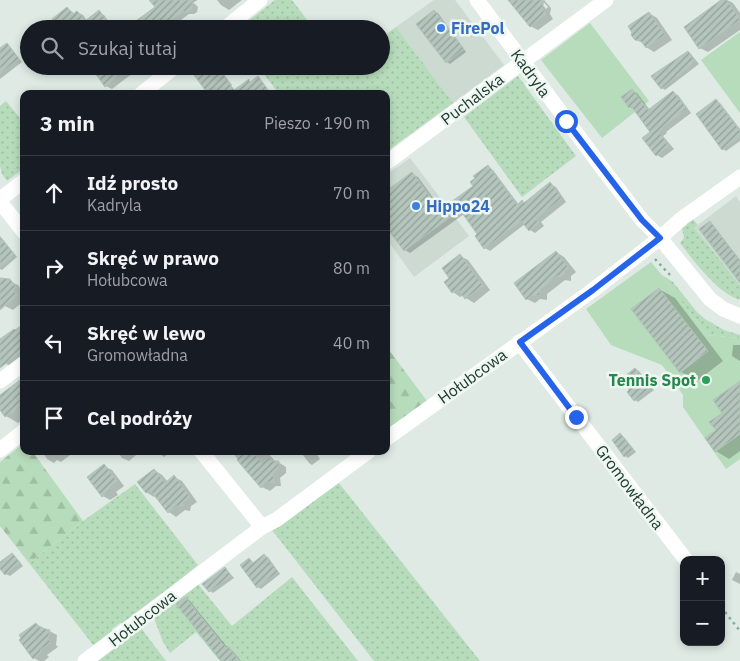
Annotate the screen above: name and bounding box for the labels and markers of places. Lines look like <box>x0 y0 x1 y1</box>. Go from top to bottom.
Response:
place label: FirePol <box>451 18 505 38</box>
marker: FirePol <box>435 22 447 34</box>
place label: Hippo24 <box>426 196 490 216</box>
marker: Hippo24 <box>410 200 422 212</box>
place label: Tennis Spot <box>608 370 696 390</box>
marker: Tennis Spot <box>700 374 712 386</box>

